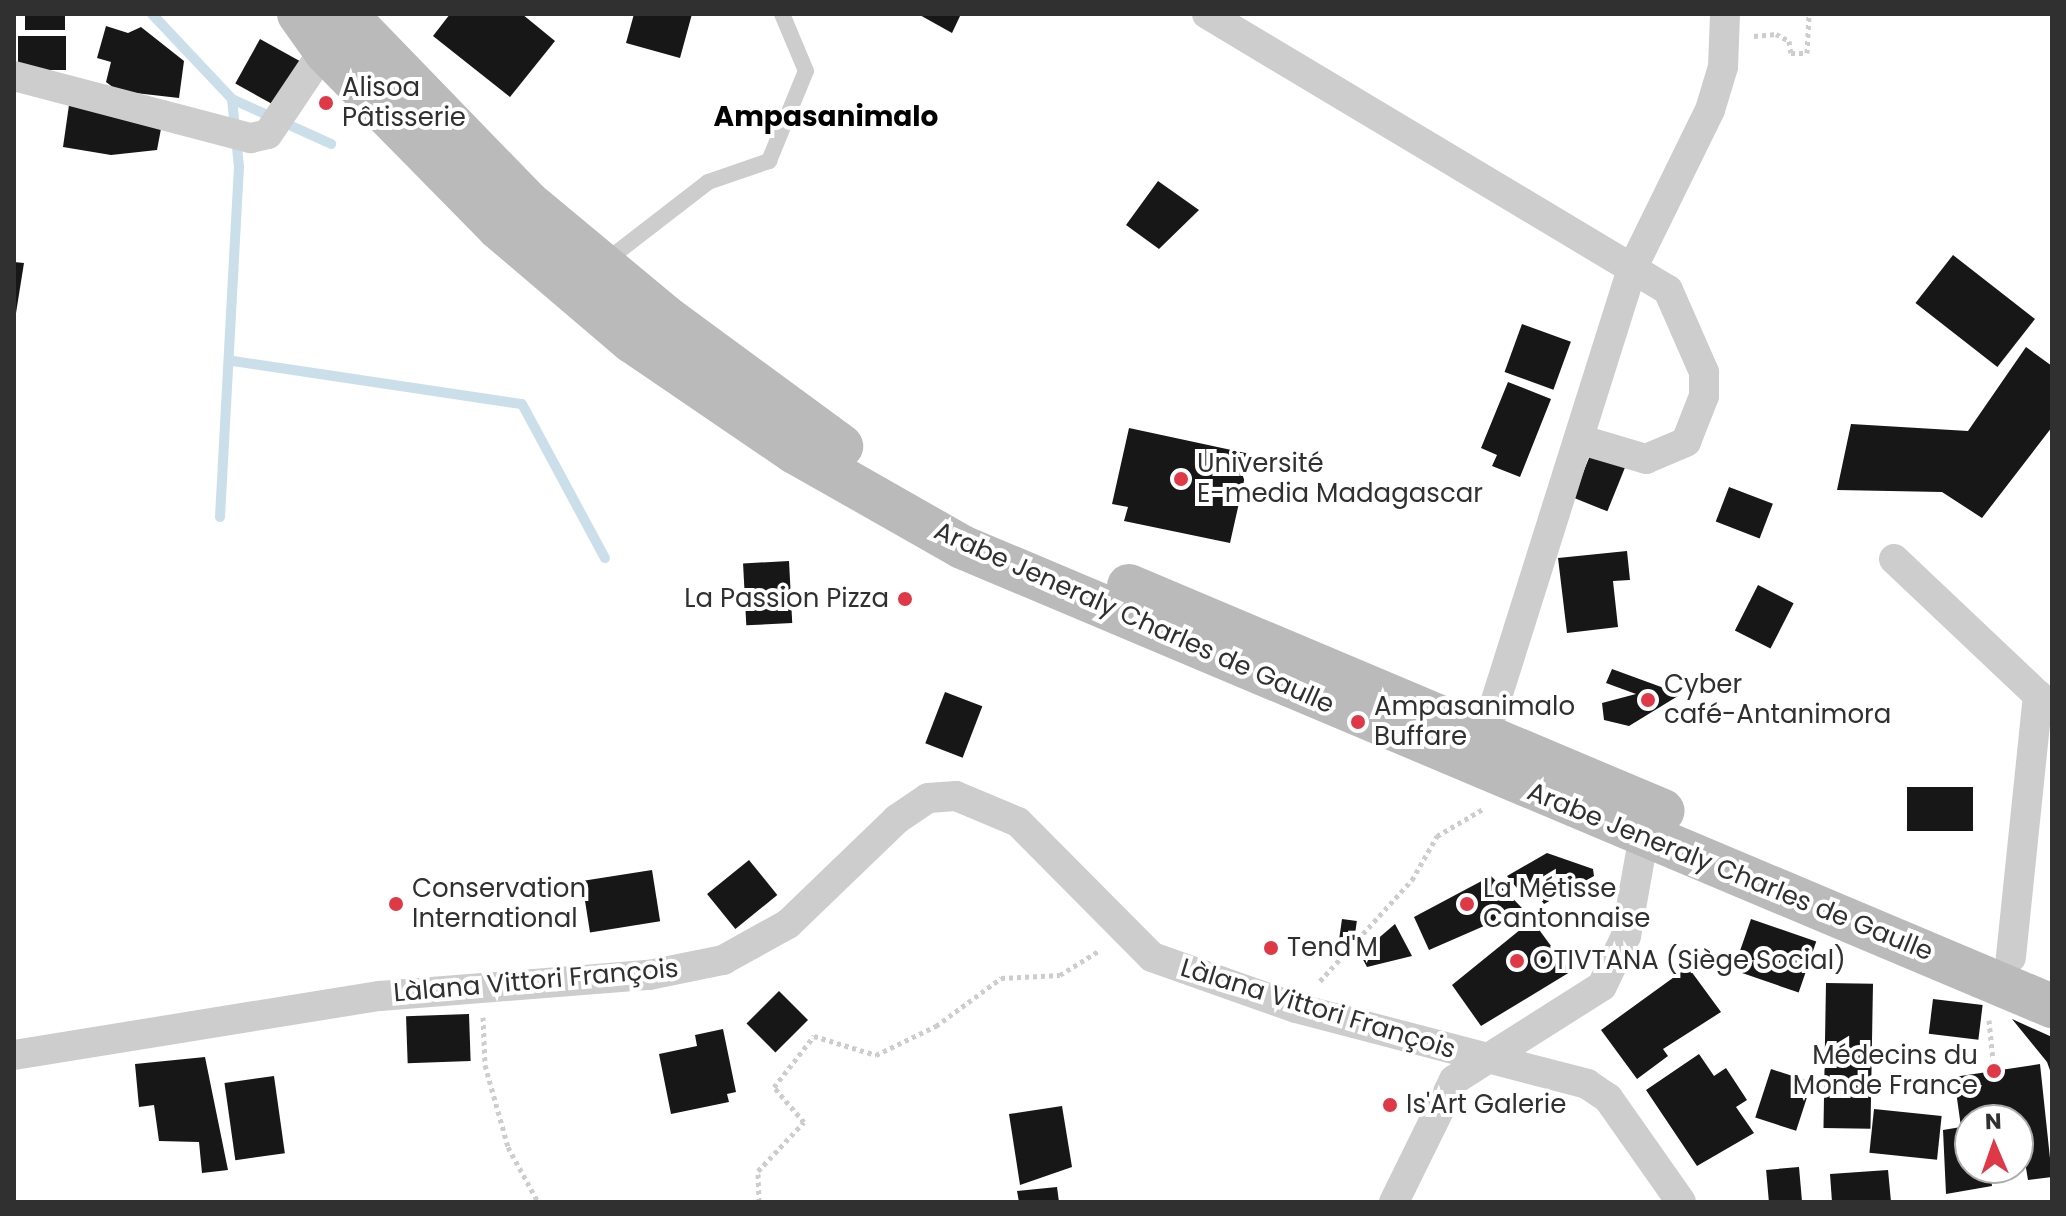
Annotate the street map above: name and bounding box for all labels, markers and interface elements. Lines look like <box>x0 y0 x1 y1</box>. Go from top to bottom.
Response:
place label: Alisoa Pâtisserie <box>342 72 466 134</box>
marker: Alisoa Pâtisserie <box>317 94 335 112</box>
district label: Ampasanimalo <box>714 100 938 134</box>
place label: Université E-media Madagascar <box>1197 448 1483 510</box>
marker: Université E-media Madagascar <box>1172 470 1190 488</box>
street label: Arabe Jeneraly Charles de Gaulle <box>929 515 1339 721</box>
place label: La Passion Pizza <box>684 583 889 615</box>
marker: La Passion Pizza <box>896 590 914 608</box>
place label: Cyber café-Antanimora <box>1664 669 1891 730</box>
place label: Ampasanimalo Buffare <box>1374 691 1575 752</box>
marker: Cyber café-Antanimora <box>1639 691 1657 709</box>
marker: Ampasanimalo Buffare <box>1349 713 1367 731</box>
street label: Arabe Jeneraly Charles de Gaulle <box>1523 776 1937 968</box>
place label: Conservation International <box>412 873 586 934</box>
place label: La Métisse Cantonnaise <box>1483 873 1650 934</box>
marker: Conservation International <box>387 895 405 913</box>
marker: La Métisse Cantonnaise <box>1458 895 1476 913</box>
place label: Tend'M <box>1287 932 1378 964</box>
marker: Tend'M <box>1262 939 1280 957</box>
place label: OTIVTANA (Siège Social) <box>1533 945 1846 977</box>
street label: Làlana Vittori François <box>1177 952 1459 1066</box>
marker: OTIVTANA (Siège Social) <box>1508 952 1526 970</box>
street label: Làlana Vittori François <box>392 953 680 1009</box>
place label: Médecins du Monde France <box>1793 1040 1978 1102</box>
marker: Médecins du Monde France <box>1985 1062 2003 1080</box>
place label: Is'Art Galerie <box>1406 1089 1566 1121</box>
marker: Is'Art Galerie <box>1381 1096 1399 1114</box>
north arrow <box>1954 1104 2034 1184</box>
text: N <box>1984 1106 2002 1137</box>

